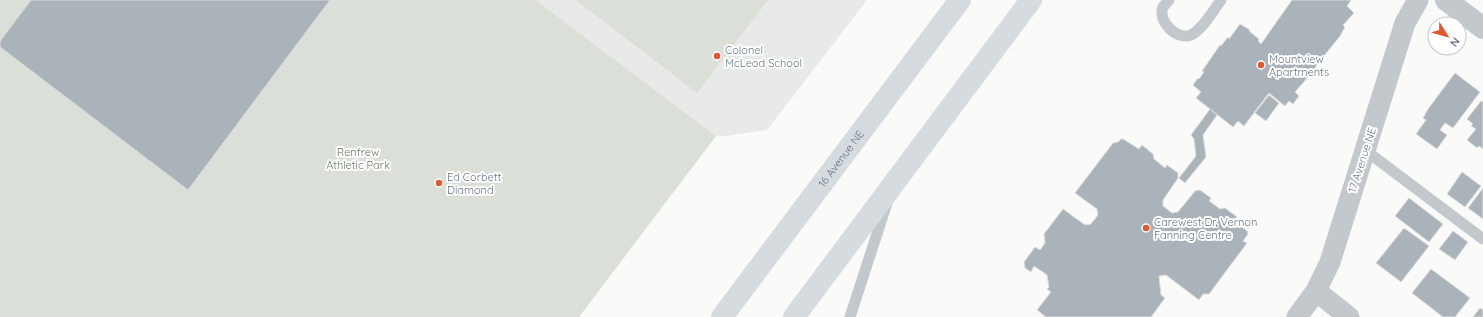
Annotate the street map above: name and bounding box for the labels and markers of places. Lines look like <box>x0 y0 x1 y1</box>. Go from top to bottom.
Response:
place label: Colonel McLeod School <box>725 43 802 70</box>
marker: Colonel McLeod School <box>712 51 722 61</box>
place label: Mountview Apartments <box>1269 52 1329 79</box>
marker: Mountview Apartments <box>1256 60 1266 70</box>
place label: Ed Corbett Diamond <box>447 170 502 197</box>
marker: Ed Corbett Diamond <box>434 178 444 188</box>
place label: Carewest Dr. Vernon Fanning Centre <box>1154 215 1257 242</box>
marker: Carewest Dr. Vernon Fanning Centre <box>1141 223 1151 233</box>

